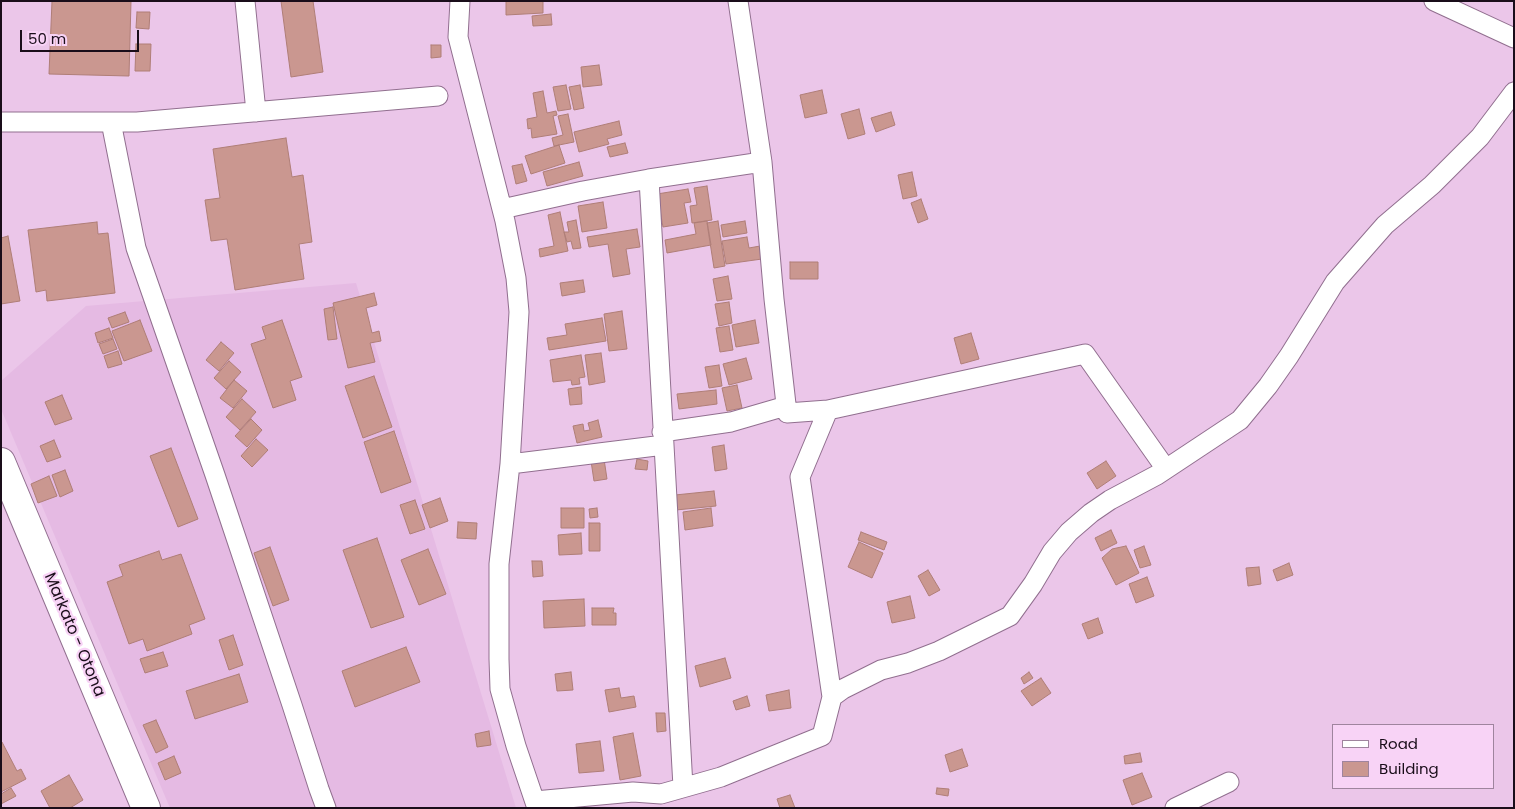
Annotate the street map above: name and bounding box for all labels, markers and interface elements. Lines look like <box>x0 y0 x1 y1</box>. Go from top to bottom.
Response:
scale bar <box>22 20 141 52</box>
text: 50 m <box>28 28 66 49</box>
street label: Markato - Otona <box>39 570 109 700</box>
legend <box>1332 724 1495 789</box>
text: Road <box>1379 733 1418 754</box>
text: Building <box>1379 758 1439 779</box>

